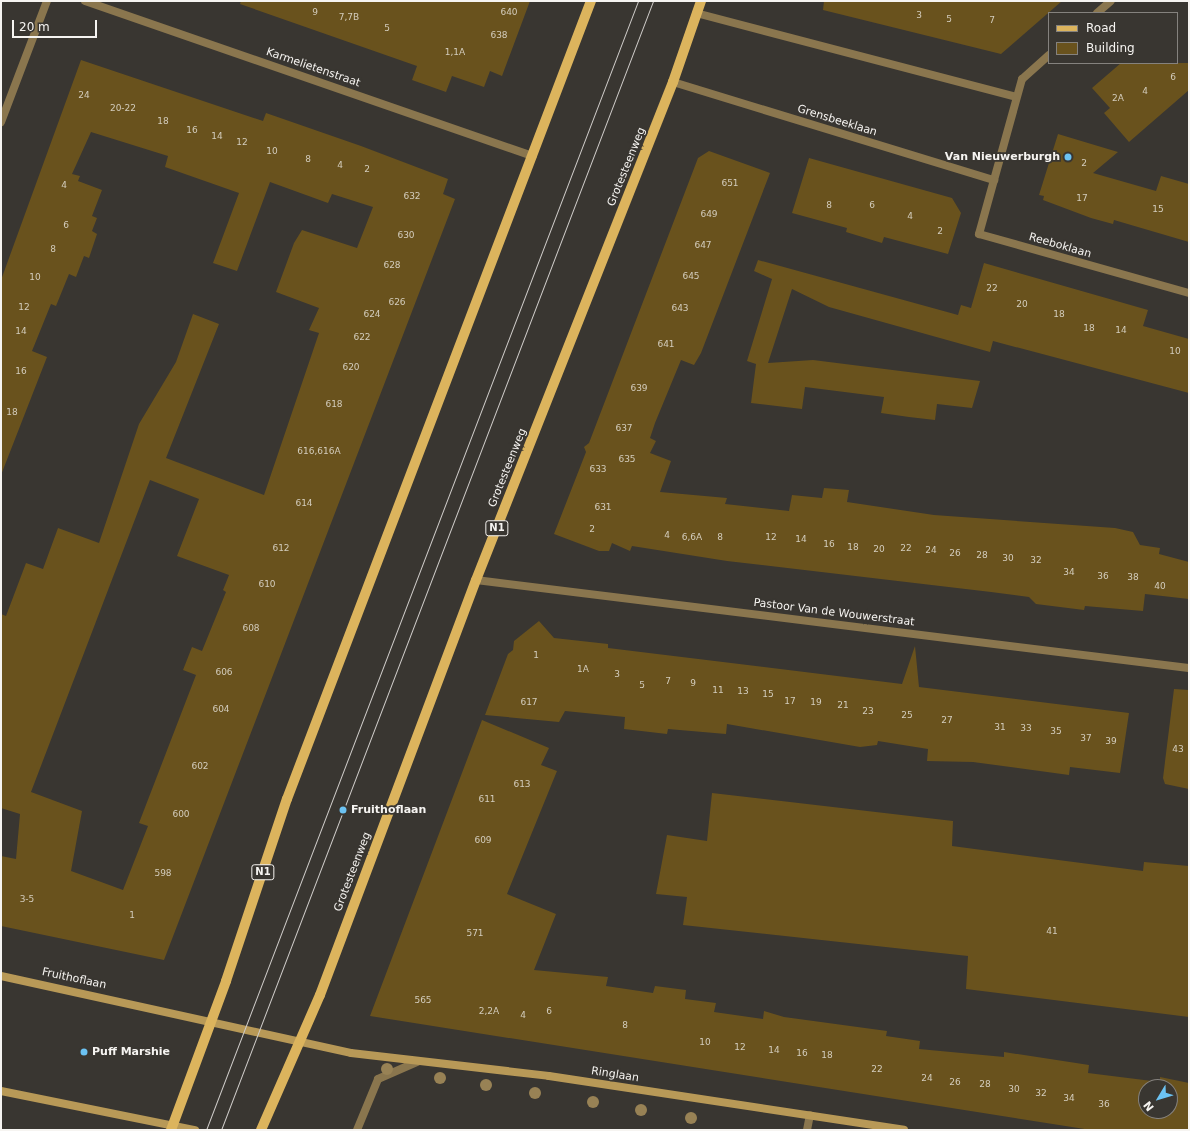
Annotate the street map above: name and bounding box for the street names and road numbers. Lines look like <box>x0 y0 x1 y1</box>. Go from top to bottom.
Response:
street label: Karmelietenstraat <box>264 46 362 90</box>
street label: Grensbeeklaan <box>796 103 878 139</box>
street label: Grotesteenweg <box>605 126 649 208</box>
street label: Reeboklaan <box>1027 231 1093 261</box>
street label: Grotesteenweg <box>486 427 530 509</box>
road number: N1 <box>485 520 509 536</box>
street label: Pastoor Van de Wouwerstraat <box>753 597 915 629</box>
street label: Grotesteenweg <box>332 830 374 914</box>
road number: N1 <box>251 864 275 880</box>
street label: Fruithoflaan <box>41 966 107 992</box>
street label: Ringlaan <box>590 1065 640 1085</box>

